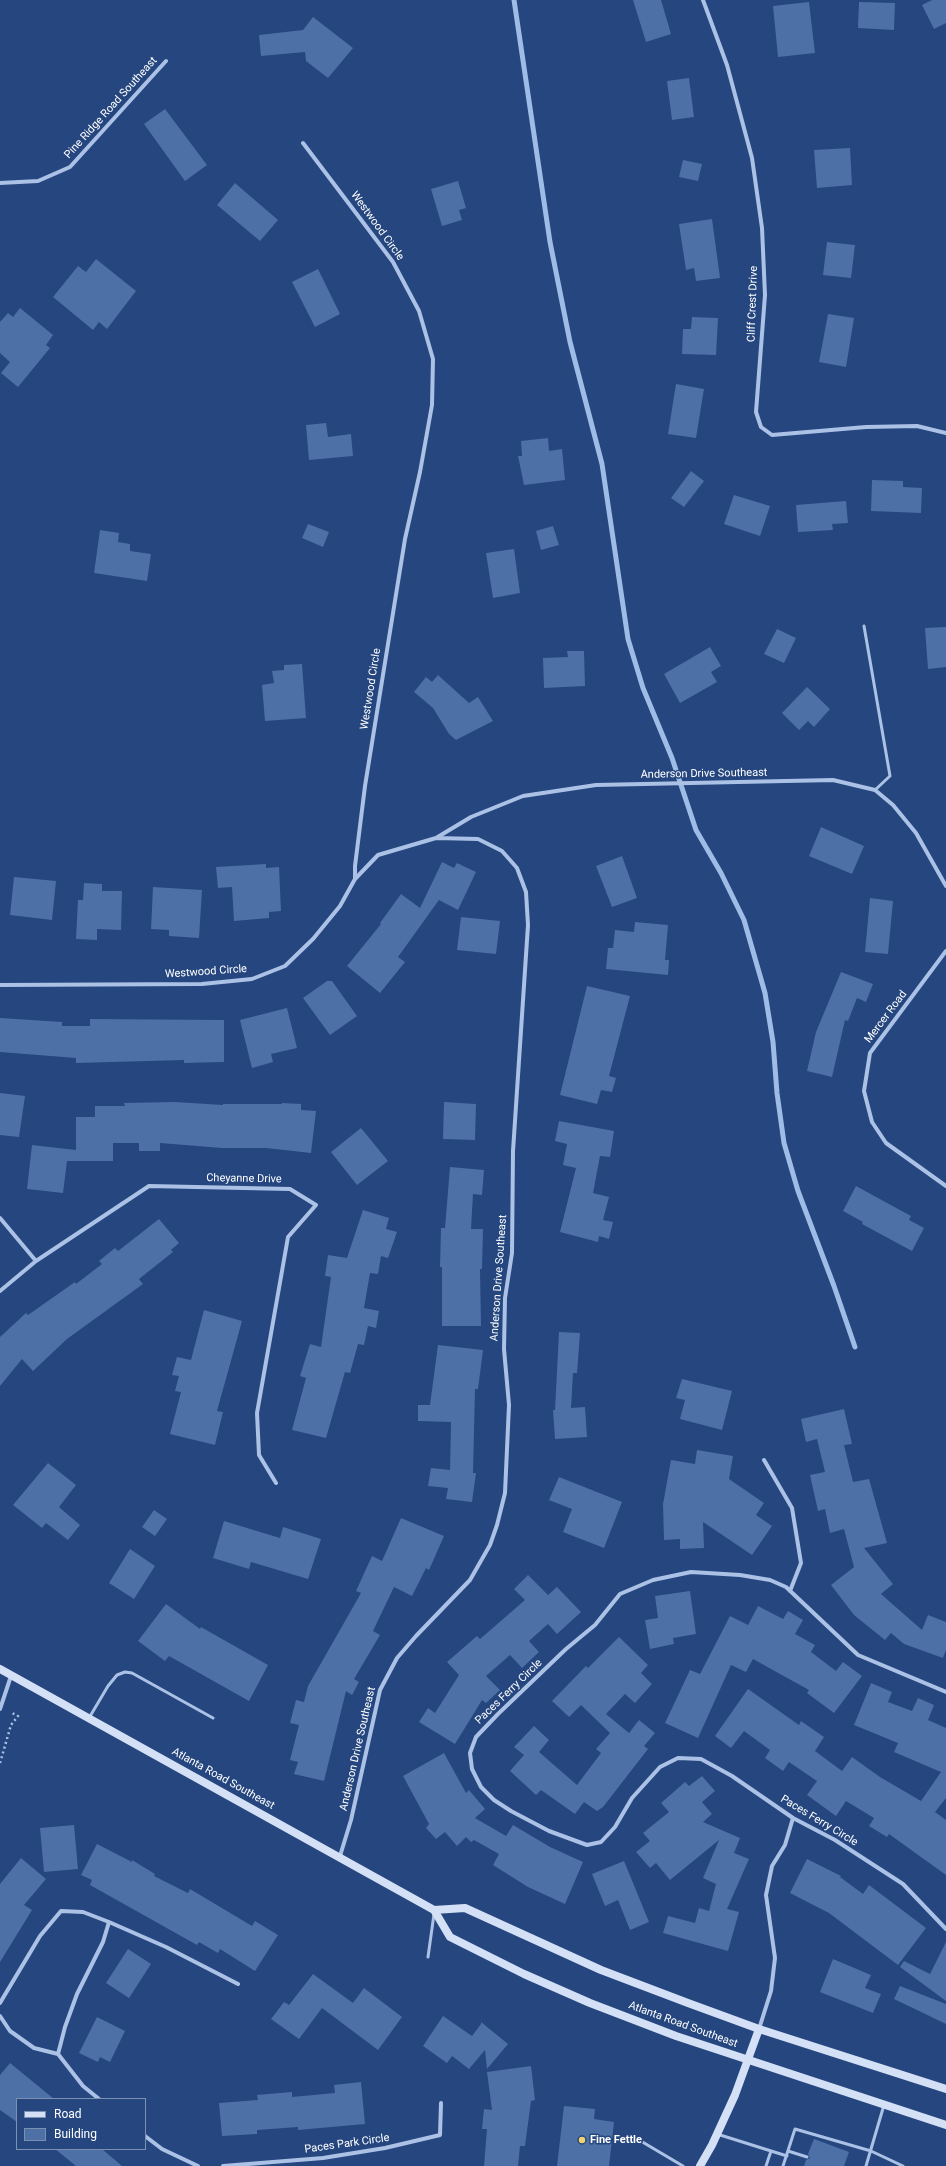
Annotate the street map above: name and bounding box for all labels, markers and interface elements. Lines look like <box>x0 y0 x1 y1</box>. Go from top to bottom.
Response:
street label: Pine Ridge Road Southeast <box>62 54 160 162</box>
street label: Westwood Circle <box>348 189 406 263</box>
street label: Cliff Crest Drive <box>745 266 761 342</box>
street label: Westwood Circle <box>358 647 384 731</box>
street label: Anderson Drive Southeast <box>640 766 768 782</box>
street label: Westwood Circle <box>165 963 247 981</box>
street label: Mercer Road <box>862 988 910 1046</box>
street label: Cheyanne Drive <box>206 1172 282 1186</box>
street label: Anderson Drive Southeast <box>488 1214 510 1342</box>
street label: Paces Ferry Circle <box>473 1657 545 1727</box>
street label: Anderson Drive Southeast <box>337 1686 379 1812</box>
street label: Atlanta Road Southeast <box>169 1745 277 1813</box>
street label: Paces Ferry Circle <box>778 1793 860 1849</box>
street label: Atlanta Road Southeast <box>627 1999 739 2051</box>
legend <box>16 2098 146 2150</box>
text: Road <box>54 2107 82 2121</box>
text: Building <box>54 2127 97 2141</box>
street label: Paces Park Circle <box>304 2132 390 2156</box>
place label: Fine Fettle <box>590 2133 642 2147</box>
marker: Fine Fettle <box>577 2135 587 2145</box>

